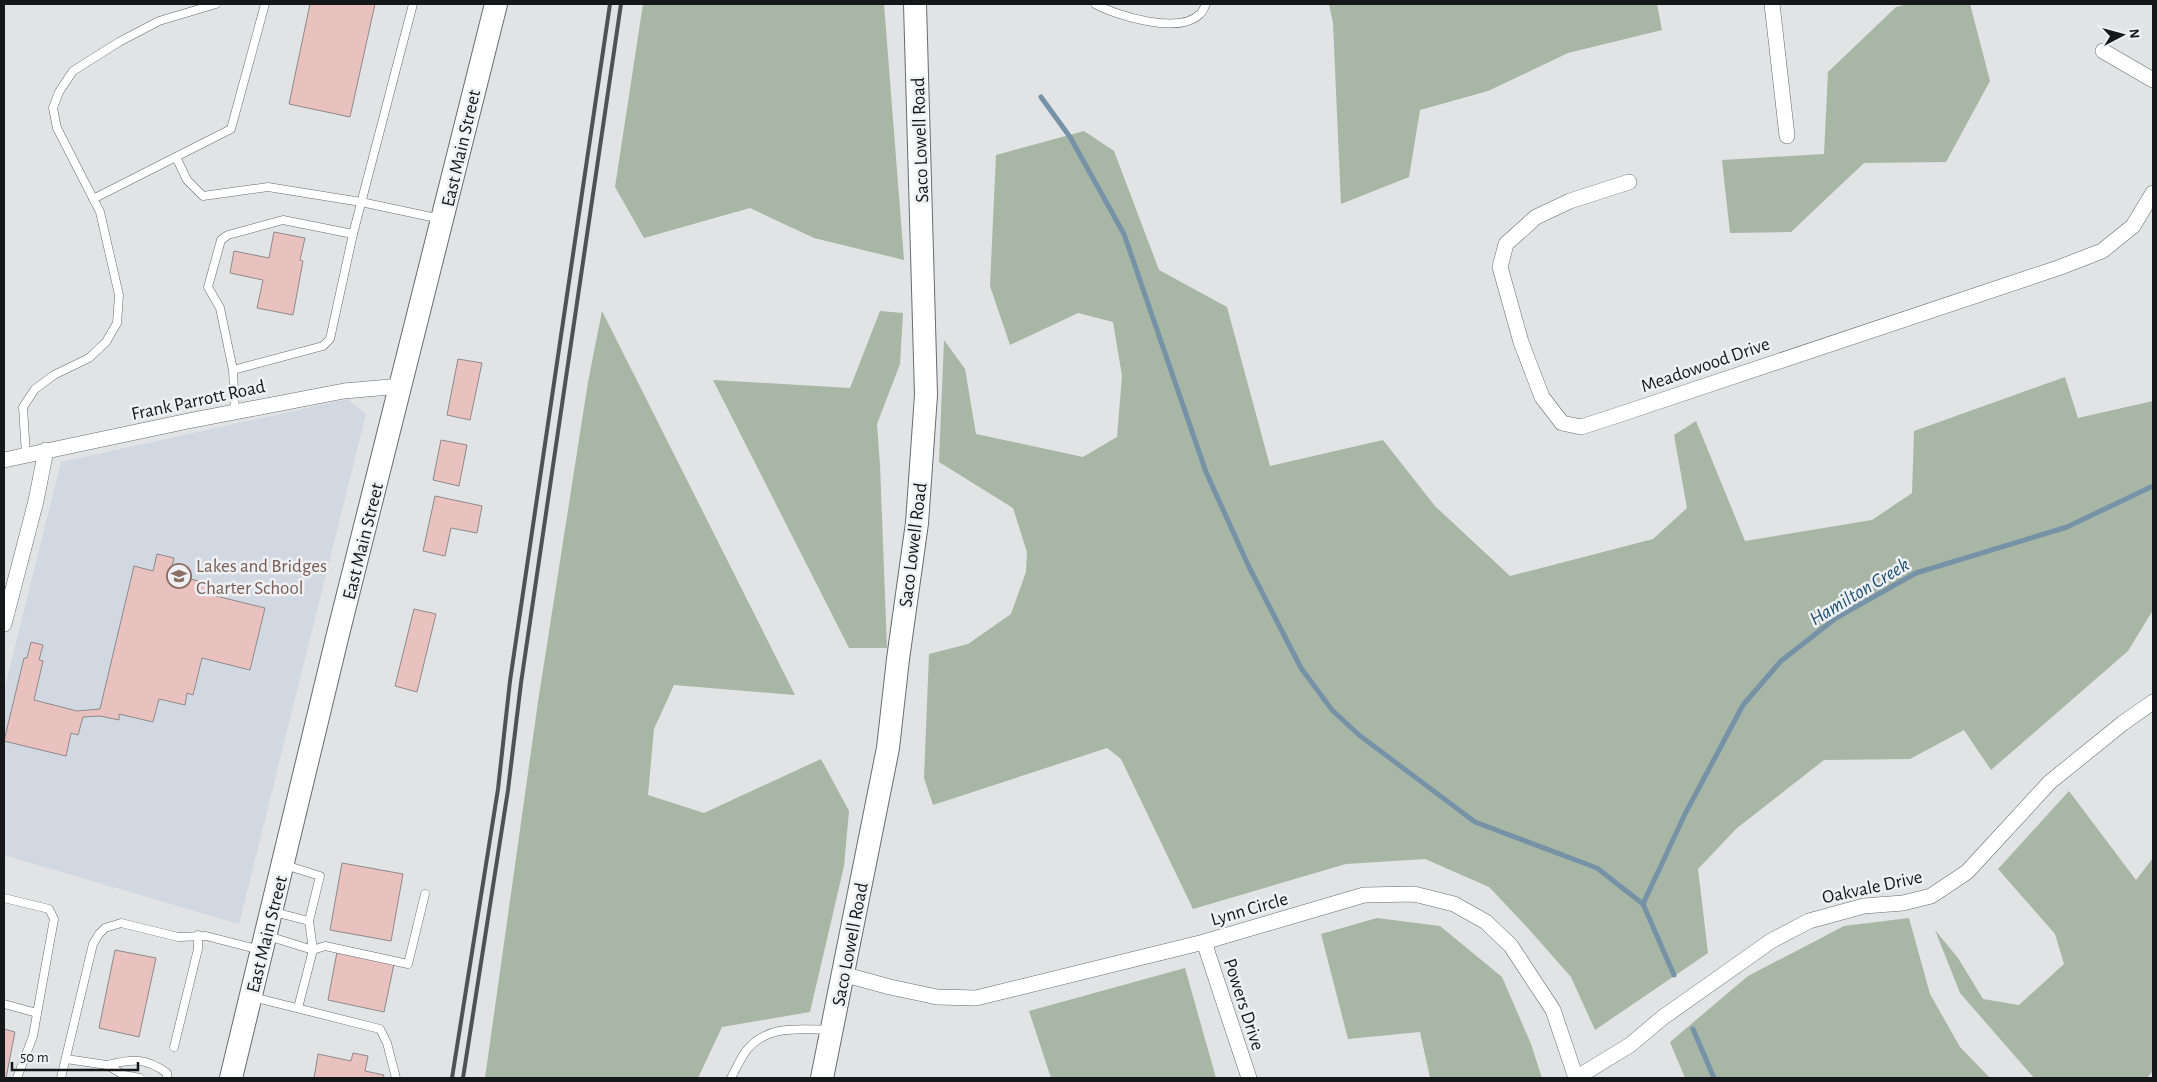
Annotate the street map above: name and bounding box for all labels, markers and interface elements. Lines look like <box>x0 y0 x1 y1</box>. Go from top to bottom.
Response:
north arrow <box>2097 10 2147 60</box>
text: N <box>2126 28 2141 39</box>
street label: Saco Lowell Road <box>909 77 932 203</box>
street label: East Main Street <box>439 88 484 209</box>
street label: Meadowood Drive <box>1639 335 1772 396</box>
street label: Frank Parrott Road <box>130 377 267 424</box>
street label: East Main Street <box>340 481 387 602</box>
street label: Saco Lowell Road <box>896 482 931 609</box>
water label: Hamilton Creek <box>1806 554 1913 629</box>
place label: Lakes and Bridges Charter School <box>196 557 327 598</box>
school or university icon: Lakes and Bridges Charter School <box>166 563 192 589</box>
street label: Oakvale Drive <box>1820 868 1924 907</box>
street label: East Main Street <box>244 874 291 995</box>
street label: Saco Lowell Road <box>829 881 872 1008</box>
street label: Lynn Circle <box>1209 889 1290 930</box>
street label: Powers Drive <box>1220 956 1267 1053</box>
scale bar <box>12 1040 139 1072</box>
text: 50 m <box>20 1050 49 1065</box>

